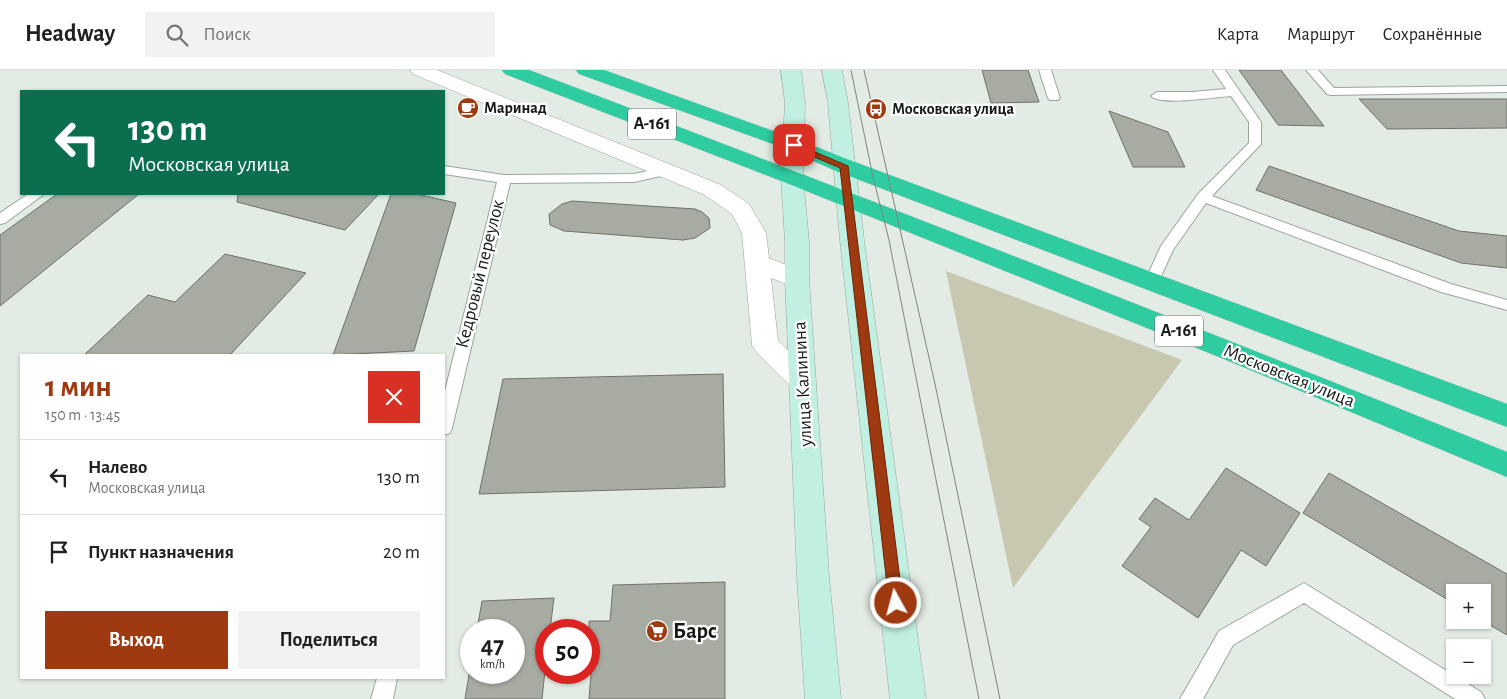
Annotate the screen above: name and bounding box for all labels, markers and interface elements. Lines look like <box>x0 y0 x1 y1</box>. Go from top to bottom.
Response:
search box <box>145 12 495 57</box>
icon: search <box>163 21 191 49</box>
text: Headway <box>25 22 115 46</box>
text: Поиск <box>203 25 251 44</box>
text: Карта <box>1217 26 1259 44</box>
text: Маршрут <box>1287 26 1355 44</box>
text: Сохранённые <box>1383 26 1482 44</box>
cafe icon: Маринад <box>456 96 480 120</box>
bus stop icon: Московская улица <box>864 97 888 121</box>
place label: Маринад <box>484 100 547 116</box>
place label: Московская улица <box>892 101 1015 118</box>
road number: А-161 <box>628 109 676 140</box>
icon: left <box>45 110 110 175</box>
text: 130 m <box>128 112 207 147</box>
pin <box>773 124 815 166</box>
icon: arrive <box>780 131 808 159</box>
text: Московская улица <box>128 153 290 175</box>
street label: Кедровый переулок <box>452 198 508 350</box>
road number: А-161 <box>1155 316 1203 346</box>
street label: улица Калинина <box>790 321 816 448</box>
street label: Московская улица <box>1221 341 1358 411</box>
button: close <box>368 371 420 423</box>
text: 1 мин <box>45 372 112 402</box>
text: 150 m · 13:45 <box>45 407 120 423</box>
text: Налево <box>88 458 147 477</box>
icon: left <box>45 463 73 491</box>
text: 130 m <box>377 468 420 487</box>
text: Московская улица <box>88 480 206 496</box>
icon: arrive <box>45 538 73 566</box>
text: Пункт назначения <box>88 543 234 562</box>
text: 20 m <box>383 543 420 562</box>
position arrow <box>869 576 921 628</box>
map controls <box>1446 584 1491 684</box>
button: + <box>1446 584 1491 629</box>
button: Выход <box>45 611 228 669</box>
button: Поделиться <box>238 611 420 669</box>
speed limit sign: 50 <box>535 619 600 684</box>
supermarket icon: Барс <box>645 619 669 643</box>
place label: Барс <box>673 620 717 642</box>
text: 47 <box>481 633 504 658</box>
button: − <box>1446 639 1491 684</box>
text: km/h <box>480 658 505 670</box>

